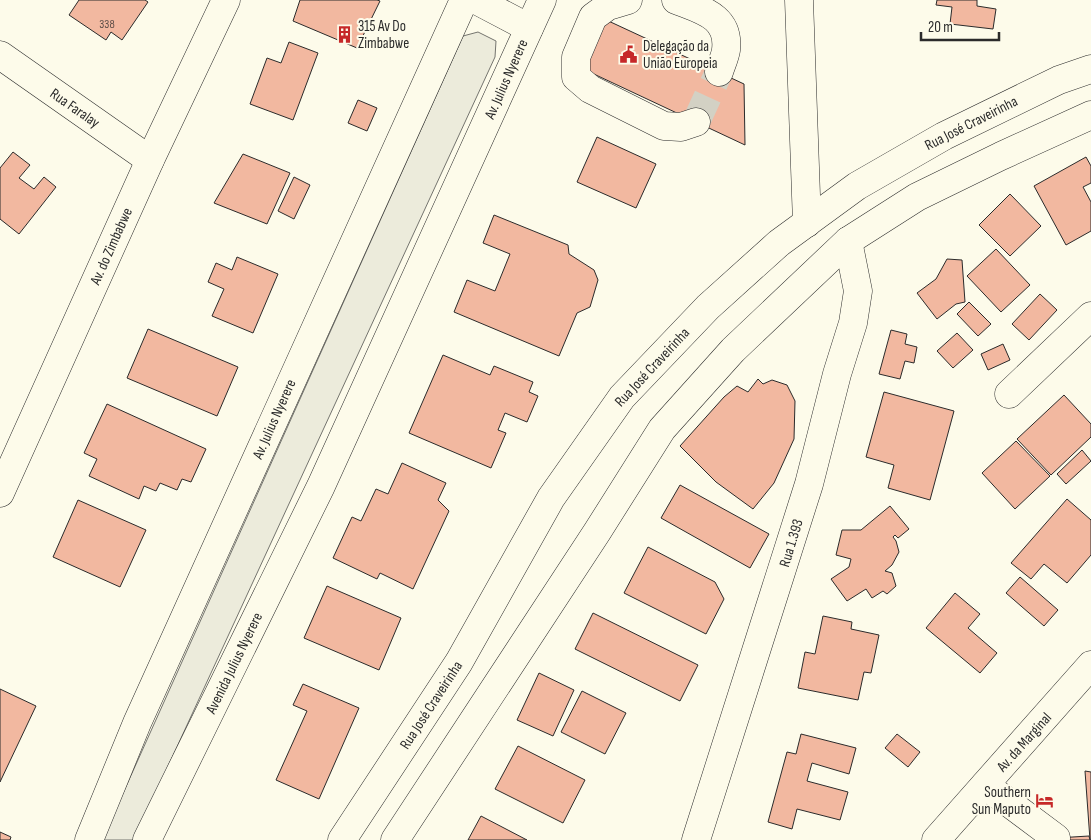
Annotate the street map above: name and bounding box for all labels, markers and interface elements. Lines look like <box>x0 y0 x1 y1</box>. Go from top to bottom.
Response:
scale bar <box>921 10 998 42</box>
house number: 338 <box>99 17 115 32</box>
place label: 315 Av Do Zimbabwe <box>358 17 409 53</box>
text: 20 m <box>928 18 953 37</box>
building icon: 315 Av Do Zimbabwe <box>334 25 354 45</box>
street label: Av. Julius Nyerere <box>480 36 532 123</box>
place label: Delegação da União Europeia <box>643 37 718 73</box>
public building icon: Delegação da União Europeia <box>619 45 639 65</box>
street label: Rua Faralay <box>46 84 104 133</box>
street label: Rua José Craveirinha <box>922 92 1021 155</box>
street label: Av. do Zimbabwe <box>86 205 137 289</box>
street label: Rua José Craveirinha <box>611 324 694 411</box>
street label: Av. Julius Nyerere <box>248 376 300 463</box>
street label: Rua 1.393 <box>775 517 808 569</box>
street label: Avenida Julius Nyerere <box>201 609 267 718</box>
street label: Rua José Craveirinha <box>396 657 467 753</box>
street label: Av. da Marginal <box>992 709 1056 777</box>
place label: Southern Sun Maputo <box>972 783 1031 819</box>
hotel icon: Southern Sun Maputo <box>1035 791 1055 811</box>

